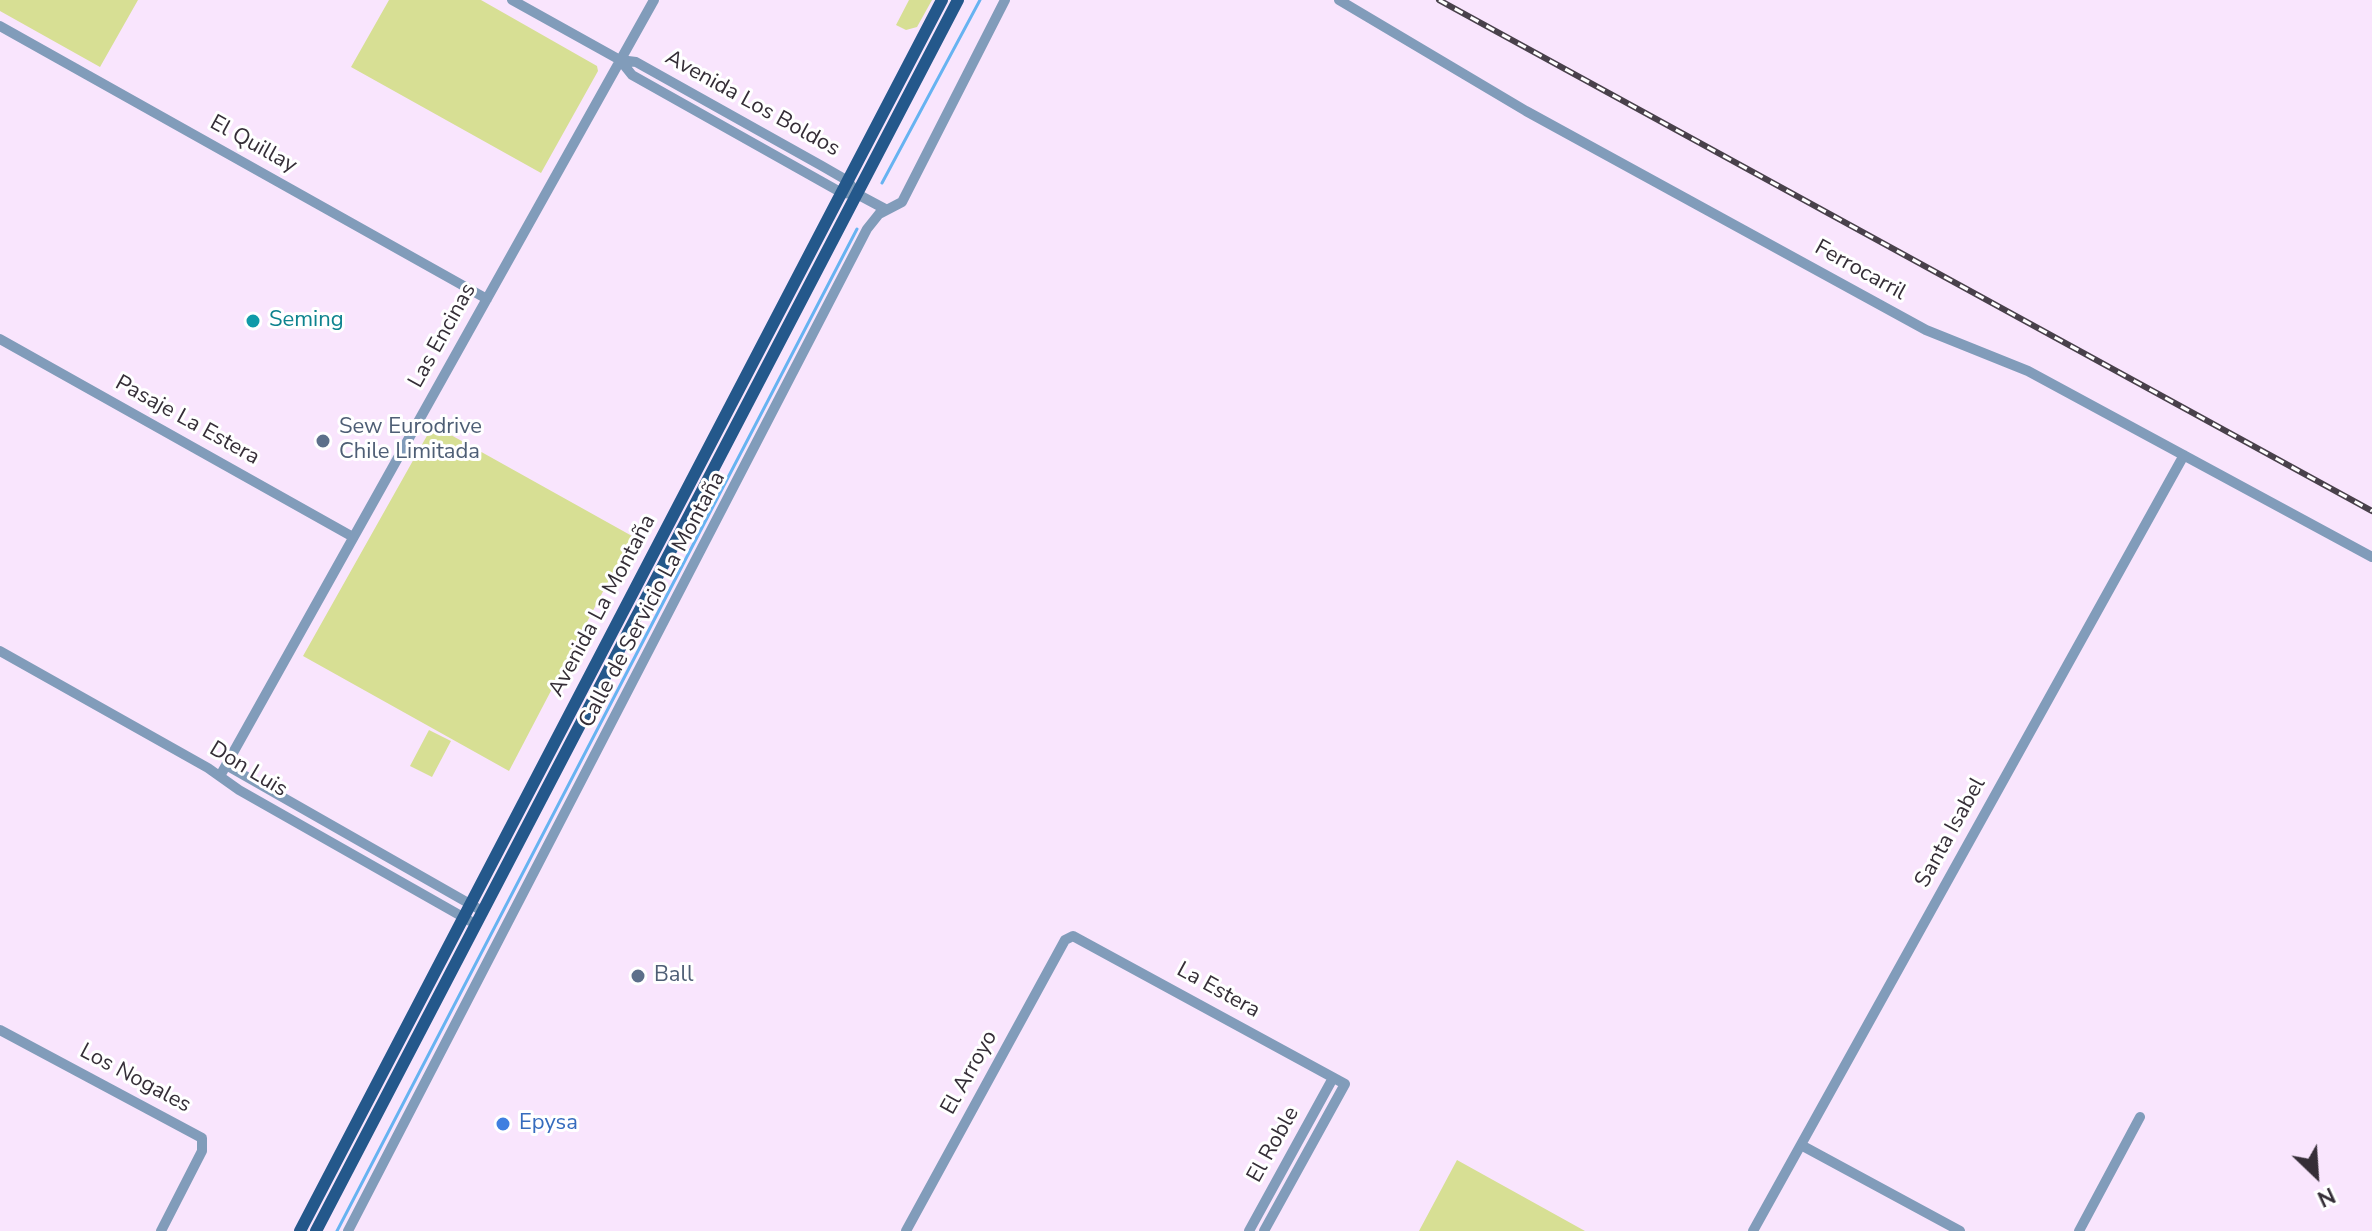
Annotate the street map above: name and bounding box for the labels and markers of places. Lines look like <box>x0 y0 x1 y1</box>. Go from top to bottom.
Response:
place label: Seming <box>269 308 344 334</box>
marker: Seming <box>244 312 262 330</box>
place label: Sew Eurodrive Chile Limitada <box>339 415 482 466</box>
marker: Sew Eurodrive Chile Limitada <box>314 432 332 450</box>
place label: Ball <box>654 963 694 989</box>
marker: Ball <box>629 967 647 985</box>
place label: Epysa <box>519 1111 578 1137</box>
marker: Epysa <box>494 1115 512 1133</box>

